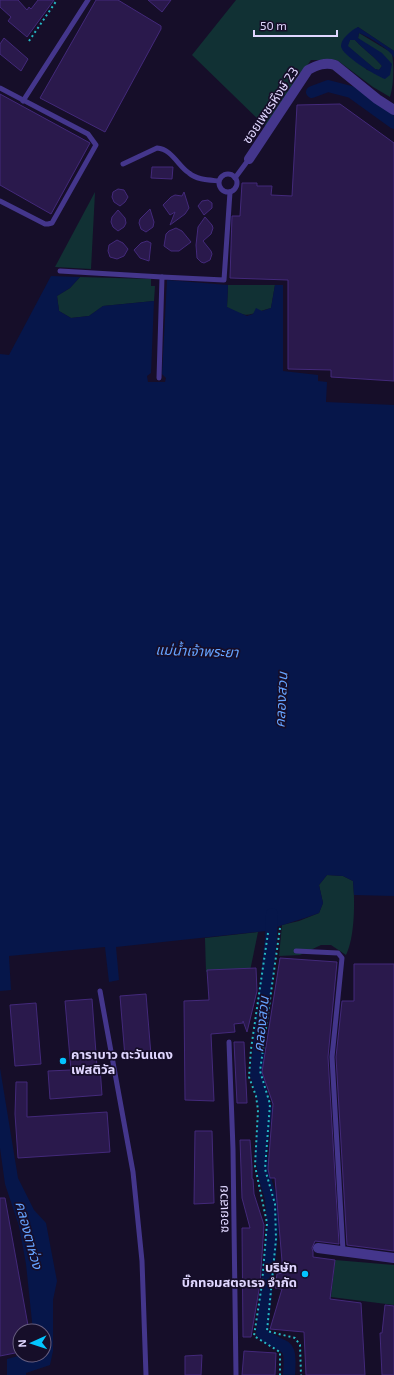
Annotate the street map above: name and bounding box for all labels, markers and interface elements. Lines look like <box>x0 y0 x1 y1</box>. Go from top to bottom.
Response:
scale bar <box>254 12 337 38</box>
text: 50 m <box>260 18 287 32</box>
street label: ซอยเพชรหึงษ์ 23 <box>239 64 301 146</box>
water label: แม่น้ำเจ้าพระยา <box>155 640 240 660</box>
water label: คลองสวน <box>271 670 291 728</box>
water label: คลองสวน <box>249 994 272 1052</box>
place label: คาราบาว ตะวันแดง เฟสติวัล <box>71 1046 173 1077</box>
marker: คาราบาว ตะวันแดง เฟสติวัล <box>58 1056 68 1066</box>
street label: ซอยเสวย <box>215 1185 231 1233</box>
water label: คลองตาห่วง <box>12 1199 47 1272</box>
place label: บริษัท บิ๊กทอมสตอเรจ จำกัด <box>182 1259 297 1290</box>
marker: บริษัท บิ๊กทอมสตอเรจ จำกัด <box>300 1269 310 1279</box>
north arrow <box>12 1323 52 1363</box>
text: N <box>15 1339 28 1348</box>

